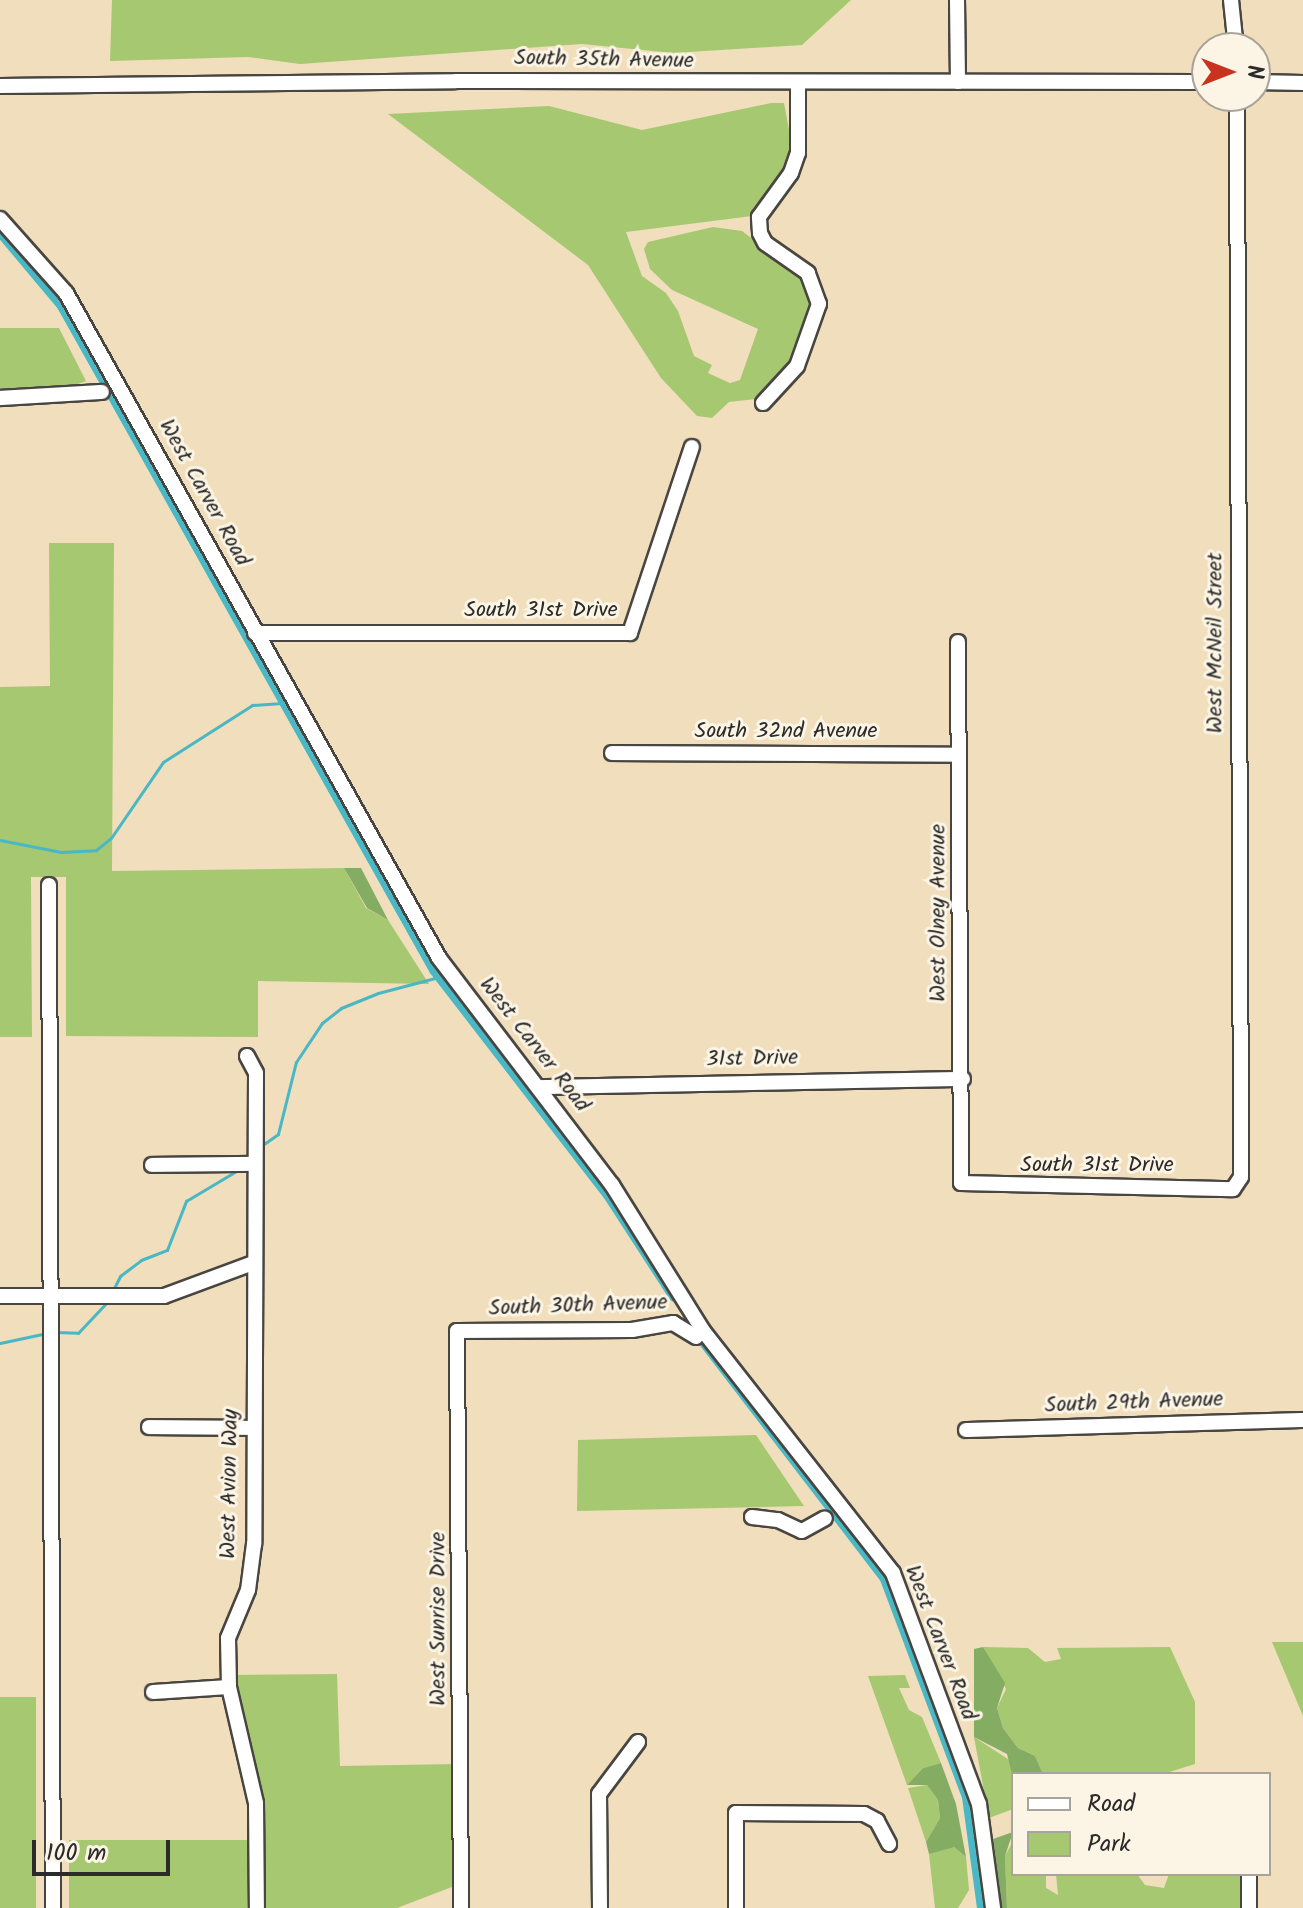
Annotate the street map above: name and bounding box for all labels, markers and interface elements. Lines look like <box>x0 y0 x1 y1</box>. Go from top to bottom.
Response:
north arrow <box>1191 32 1271 112</box>
street label: South 35th Avenue <box>514 45 694 75</box>
text: N <box>1236 65 1271 79</box>
street label: West Carver Road <box>153 415 255 571</box>
street label: West McNeil Street <box>1203 553 1229 733</box>
street label: South 31st Drive <box>464 598 618 624</box>
street label: South 32nd Avenue <box>695 719 877 745</box>
street label: West Olney Avenue <box>926 824 952 1002</box>
street label: West Carver Road <box>473 972 595 1118</box>
street label: 31st Drive <box>706 1045 798 1073</box>
street label: South 31st Drive <box>1020 1153 1174 1179</box>
street label: South 30th Avenue <box>488 1290 668 1322</box>
street label: South 29th Avenue <box>1044 1387 1224 1419</box>
street label: West Avion Way <box>215 1409 245 1559</box>
street label: West Sunrise Drive <box>426 1532 452 1706</box>
street label: West Carver Road <box>898 1562 982 1724</box>
legend <box>1011 1772 1271 1876</box>
text: Road <box>1087 1785 1135 1824</box>
scale bar <box>36 1824 174 1874</box>
text: Park <box>1087 1825 1131 1864</box>
text: 100 m <box>46 1834 106 1873</box>

